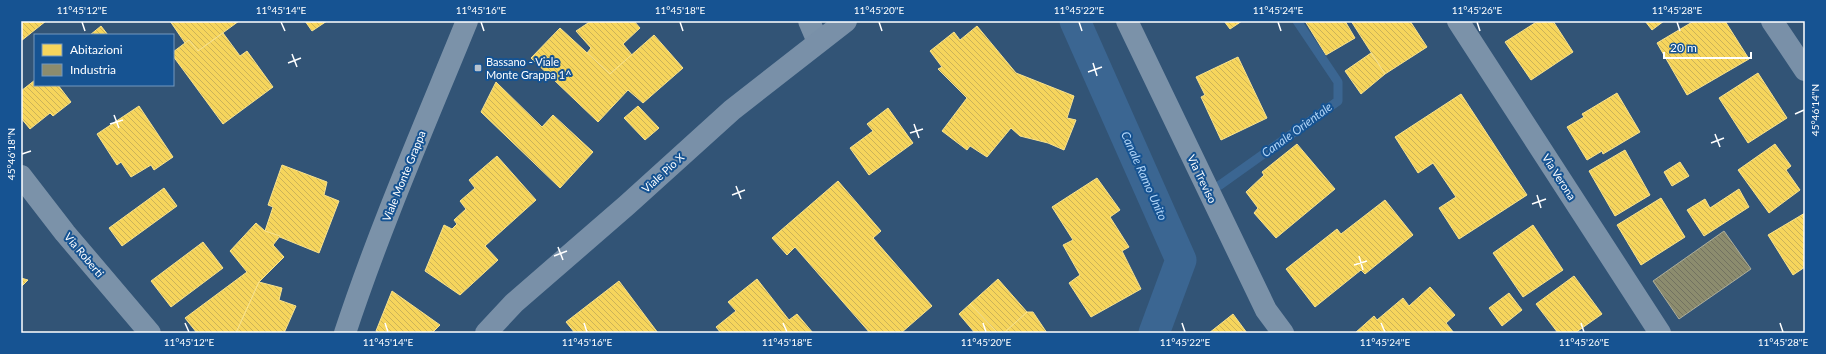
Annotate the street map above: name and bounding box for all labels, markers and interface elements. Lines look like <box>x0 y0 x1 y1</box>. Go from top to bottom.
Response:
text: 11°45'12"E <box>57 4 107 16</box>
text: 11°45'14"E <box>256 4 306 16</box>
text: 11°45'16"E <box>456 4 506 16</box>
text: 11°45'18"E <box>655 4 705 16</box>
text: 11°45'20"E <box>854 4 904 16</box>
text: 11°45'22"E <box>1054 4 1104 16</box>
text: 11°45'24"E <box>1253 4 1303 16</box>
text: 11°45'26"E <box>1452 4 1502 16</box>
text: 11°45'28"E <box>1652 4 1702 16</box>
legend <box>34 34 174 86</box>
scale bar <box>1664 34 1751 60</box>
text: 20 m <box>1670 40 1697 55</box>
text: Abitazioni <box>70 42 123 57</box>
place label: Bassano - Viale Monte Grappa 1^ <box>486 55 572 81</box>
text: Industria <box>70 62 116 77</box>
marker: Bassano - Viale Monte Grappa 1^ <box>473 63 483 73</box>
text: 45°46'14"N <box>1809 84 1821 136</box>
water label: Canale Orientale <box>1258 99 1335 160</box>
text: 45°46'18"N <box>5 128 17 180</box>
street label: Viale Monte Grappa <box>379 129 428 223</box>
water label: Canale Ramo Unito <box>1118 129 1171 223</box>
street label: Viale Pio X <box>639 150 687 195</box>
street label: Via Verona <box>1540 151 1579 202</box>
street label: Via Treviso <box>1185 153 1220 205</box>
street label: Via Roberti <box>62 230 107 280</box>
text: 11°45'12"E <box>164 336 214 348</box>
text: 11°45'14"E <box>363 336 413 348</box>
text: 11°45'16"E <box>562 336 612 348</box>
text: 11°45'18"E <box>762 336 812 348</box>
text: 11°45'20"E <box>961 336 1011 348</box>
text: 11°45'22"E <box>1160 336 1210 348</box>
text: 11°45'24"E <box>1360 336 1410 348</box>
text: 11°45'26"E <box>1559 336 1609 348</box>
text: 11°45'28"E <box>1758 336 1808 348</box>

